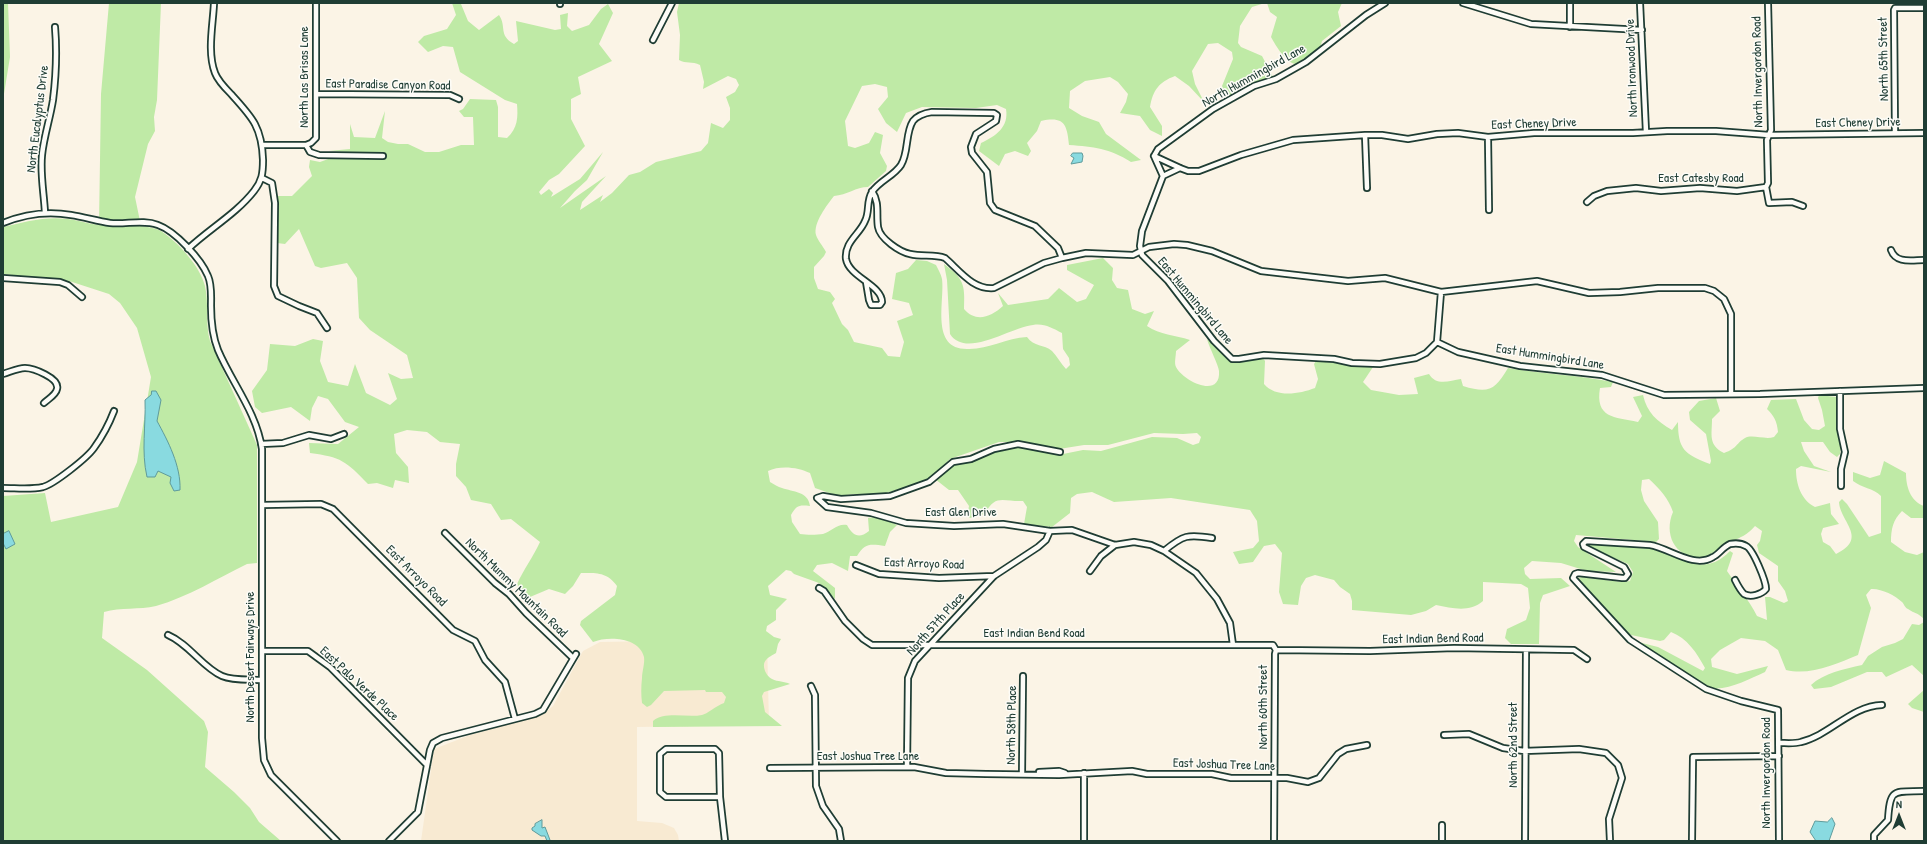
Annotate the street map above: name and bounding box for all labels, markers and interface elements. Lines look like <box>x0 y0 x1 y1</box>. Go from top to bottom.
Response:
street label: North Invergordon Road <box>1749 16 1767 128</box>
street label: North 65th Street <box>1875 17 1893 101</box>
street label: North Ironwood Drive <box>1622 19 1642 117</box>
street label: North Las Brisas Lane <box>297 26 313 128</box>
street label: North Hummingbird Lane <box>1200 41 1308 111</box>
street label: North Eucalyptus Drive <box>24 65 52 173</box>
street label: East Paradise Canyon Road <box>325 76 451 94</box>
street label: East Cheney Drive <box>1815 114 1901 132</box>
street label: East Cheney Drive <box>1491 115 1577 133</box>
street label: East Catesby Road <box>1658 171 1744 187</box>
street label: East Hummingbird Lane <box>1154 254 1236 348</box>
street label: East Hummingbird Lane <box>1495 341 1605 373</box>
street label: East Glen Drive <box>925 505 997 521</box>
street label: North Mummy Mountain Road <box>462 535 570 641</box>
street label: East Arroyo Road <box>382 542 450 610</box>
street label: East Arroyo Road <box>884 555 964 573</box>
street label: North 57th Place <box>903 589 969 659</box>
street label: North Desert Fairways Drive <box>243 591 259 723</box>
street label: East Indian Bend Road <box>983 626 1085 642</box>
street label: East Indian Bend Road <box>1382 630 1484 648</box>
street label: East Palo Verde Place <box>316 643 402 725</box>
street label: North 60th Street <box>1256 665 1272 749</box>
street label: North 58th Place <box>1004 685 1020 765</box>
street label: North 62nd Street <box>1506 702 1522 788</box>
street label: North Invergordon Road <box>1759 718 1775 828</box>
street label: East Joshua Tree Lane <box>817 749 919 765</box>
street label: East Joshua Tree Lane <box>1173 755 1275 775</box>
north arrow <box>1879 796 1919 836</box>
text: N <box>1896 797 1902 811</box>

